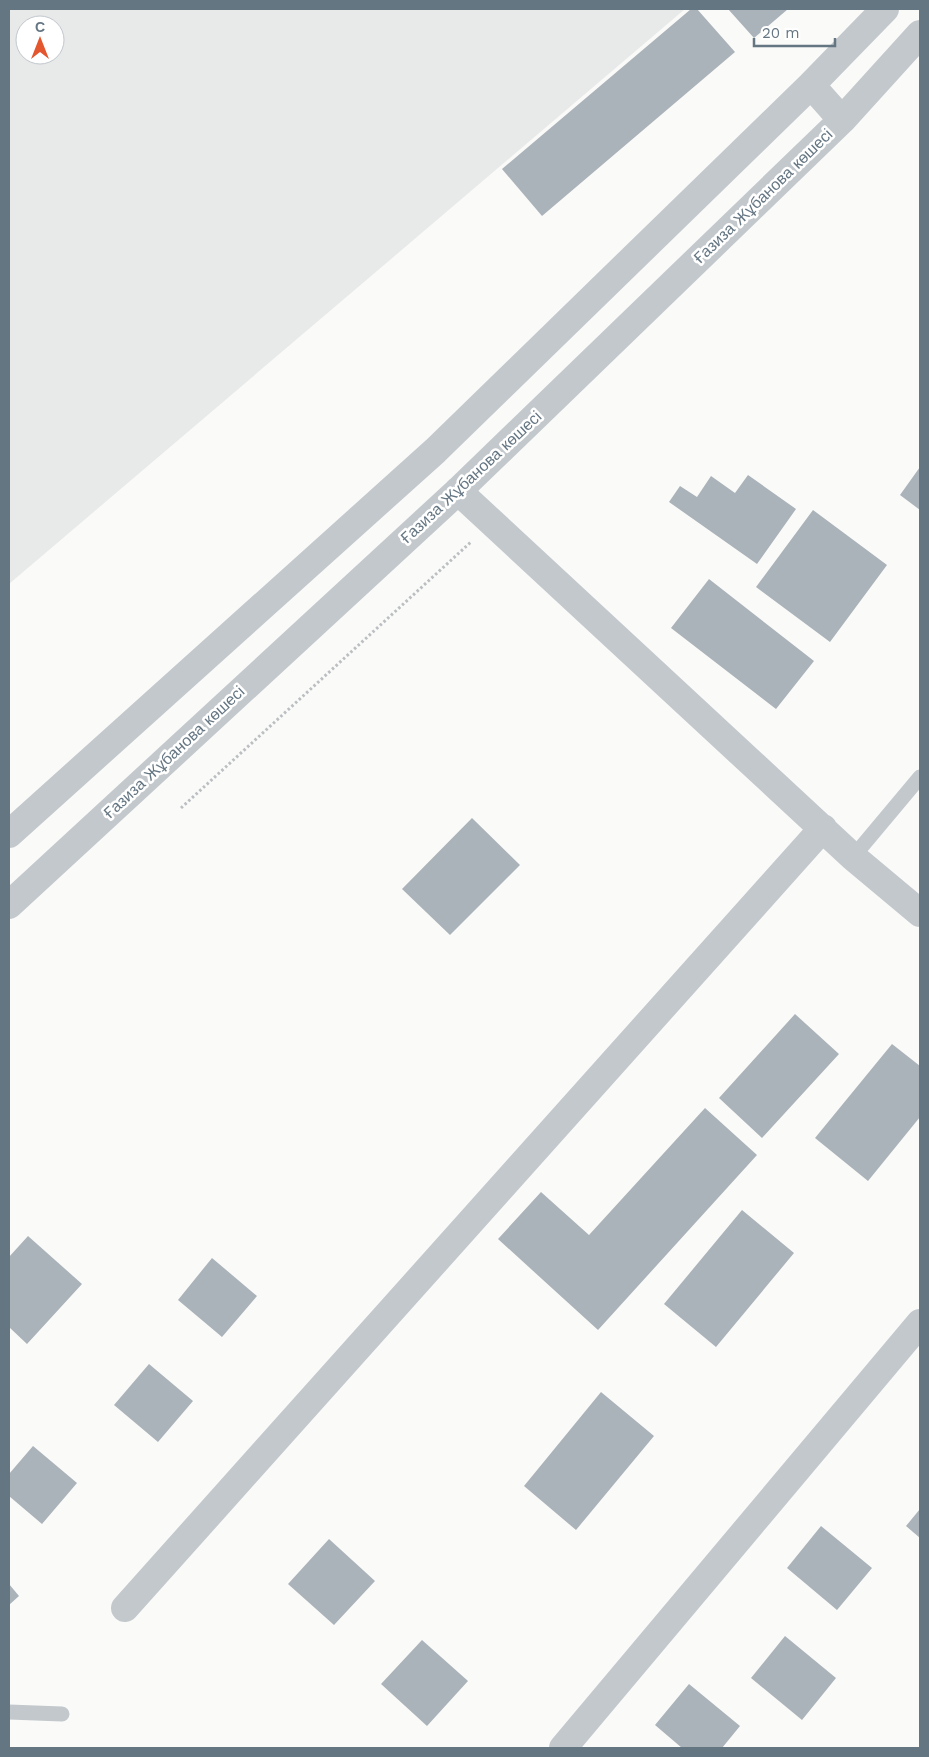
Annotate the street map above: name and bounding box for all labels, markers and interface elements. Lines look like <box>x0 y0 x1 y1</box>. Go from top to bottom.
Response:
north arrow <box>15 15 65 65</box>
scale bar <box>754 15 835 47</box>
text: С <box>35 19 45 35</box>
text: 20 m <box>762 24 800 42</box>
street label: Ғазиза Жұбанова көшесі <box>689 125 836 268</box>
street label: Ғазиза Жұбанова көшесі <box>396 407 545 548</box>
street label: Ғазиза Жұбанова көшесі <box>99 682 248 823</box>

